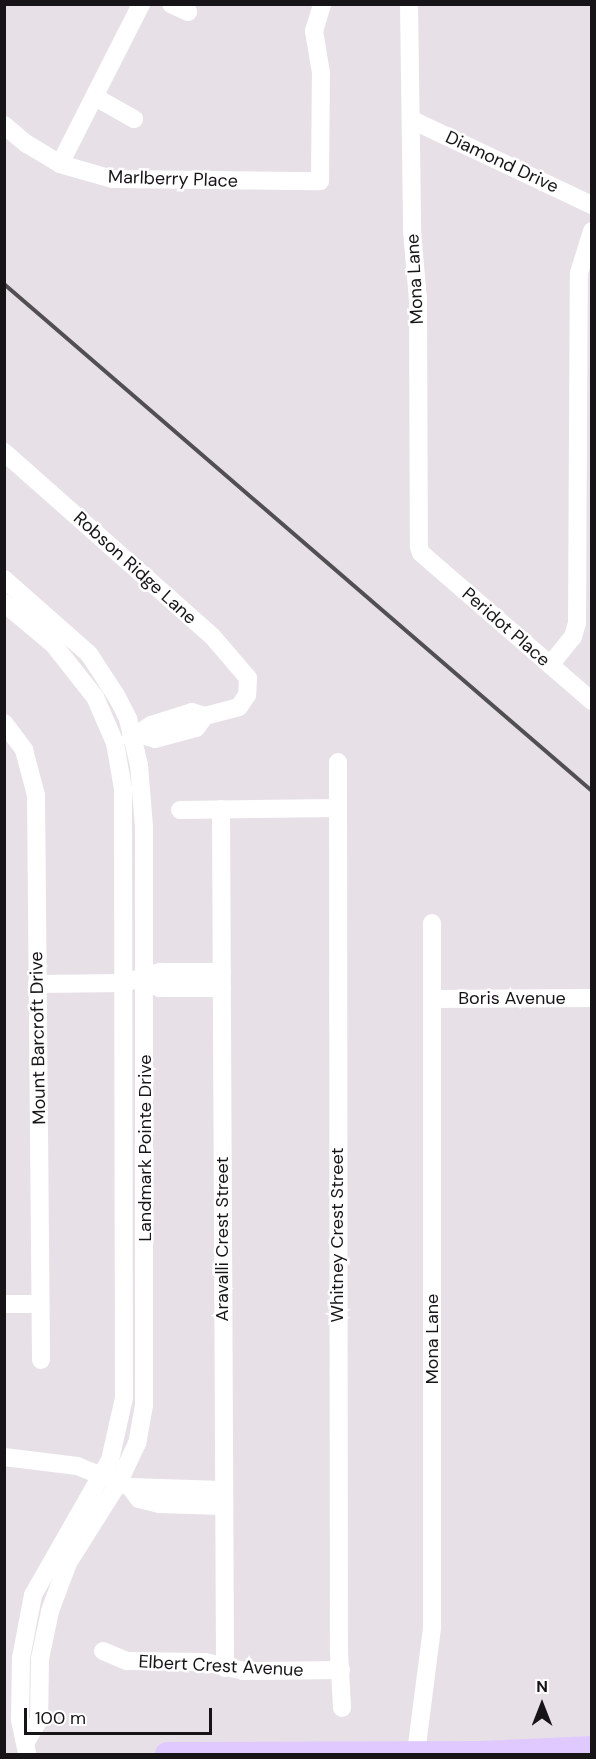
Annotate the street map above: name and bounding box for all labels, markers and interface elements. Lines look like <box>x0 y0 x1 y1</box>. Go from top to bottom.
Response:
street label: Diamond Drive <box>442 126 562 198</box>
street label: Marlberry Place <box>108 166 238 192</box>
street label: Mona Lane <box>402 233 428 325</box>
street label: Robson Ridge Lane <box>69 507 201 629</box>
street label: Peridot Place <box>458 583 554 671</box>
street label: Mount Barcroft Drive <box>26 951 50 1125</box>
street label: Boris Avenue <box>458 987 566 1009</box>
street label: Landmark Pointe Drive <box>134 1055 156 1241</box>
street label: Whitney Crest Street <box>326 1147 348 1323</box>
street label: Aravalli Crest Street <box>211 1157 233 1321</box>
street label: Mona Lane <box>421 1294 443 1384</box>
street label: Elbert Crest Avenue <box>138 1651 304 1681</box>
north arrow <box>512 1675 572 1735</box>
text: N <box>536 1676 548 1697</box>
scale bar <box>27 1696 214 1734</box>
text: 100 m <box>35 1706 86 1730</box>

